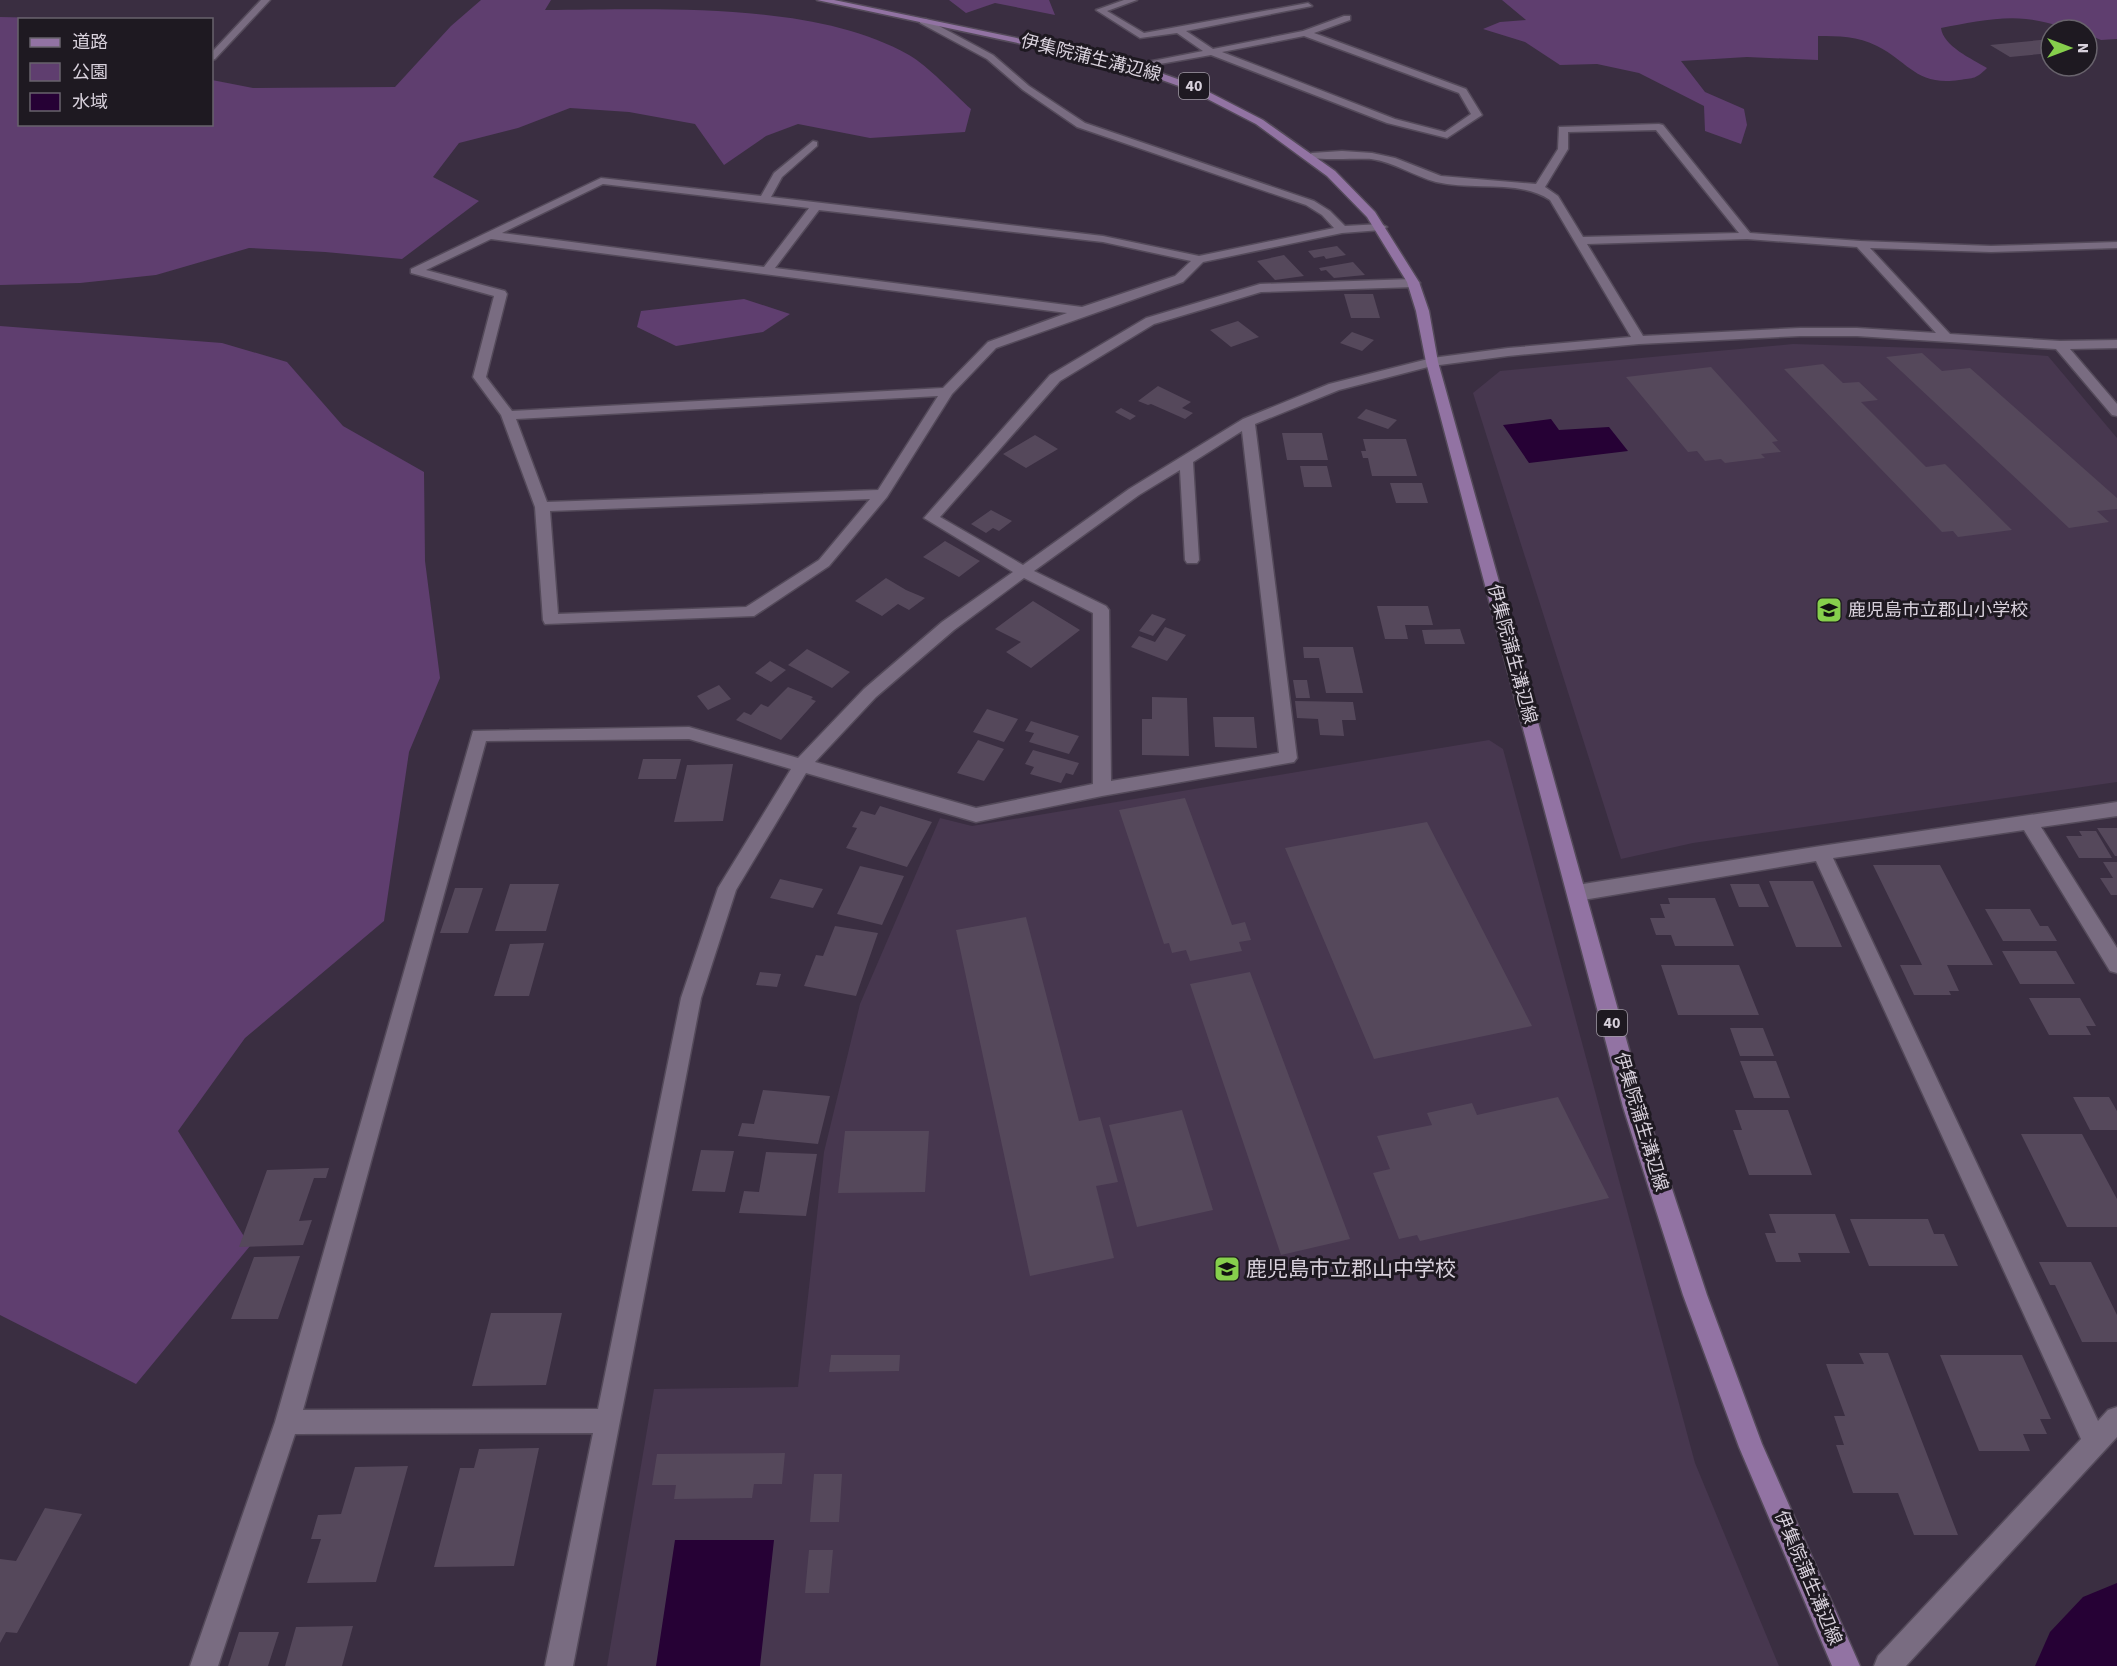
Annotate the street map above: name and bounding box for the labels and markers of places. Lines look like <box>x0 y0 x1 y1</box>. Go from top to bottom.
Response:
school or university icon: 鹿児島市立郡山小学校 <box>1814 595 1844 625</box>
place label: 鹿児島市立郡山小学校 <box>1848 598 2028 623</box>
school or university icon: 鹿児島市立郡山中学校 <box>1212 1254 1242 1284</box>
place label: 鹿児島市立郡山中学校 <box>1246 1254 1456 1284</box>

